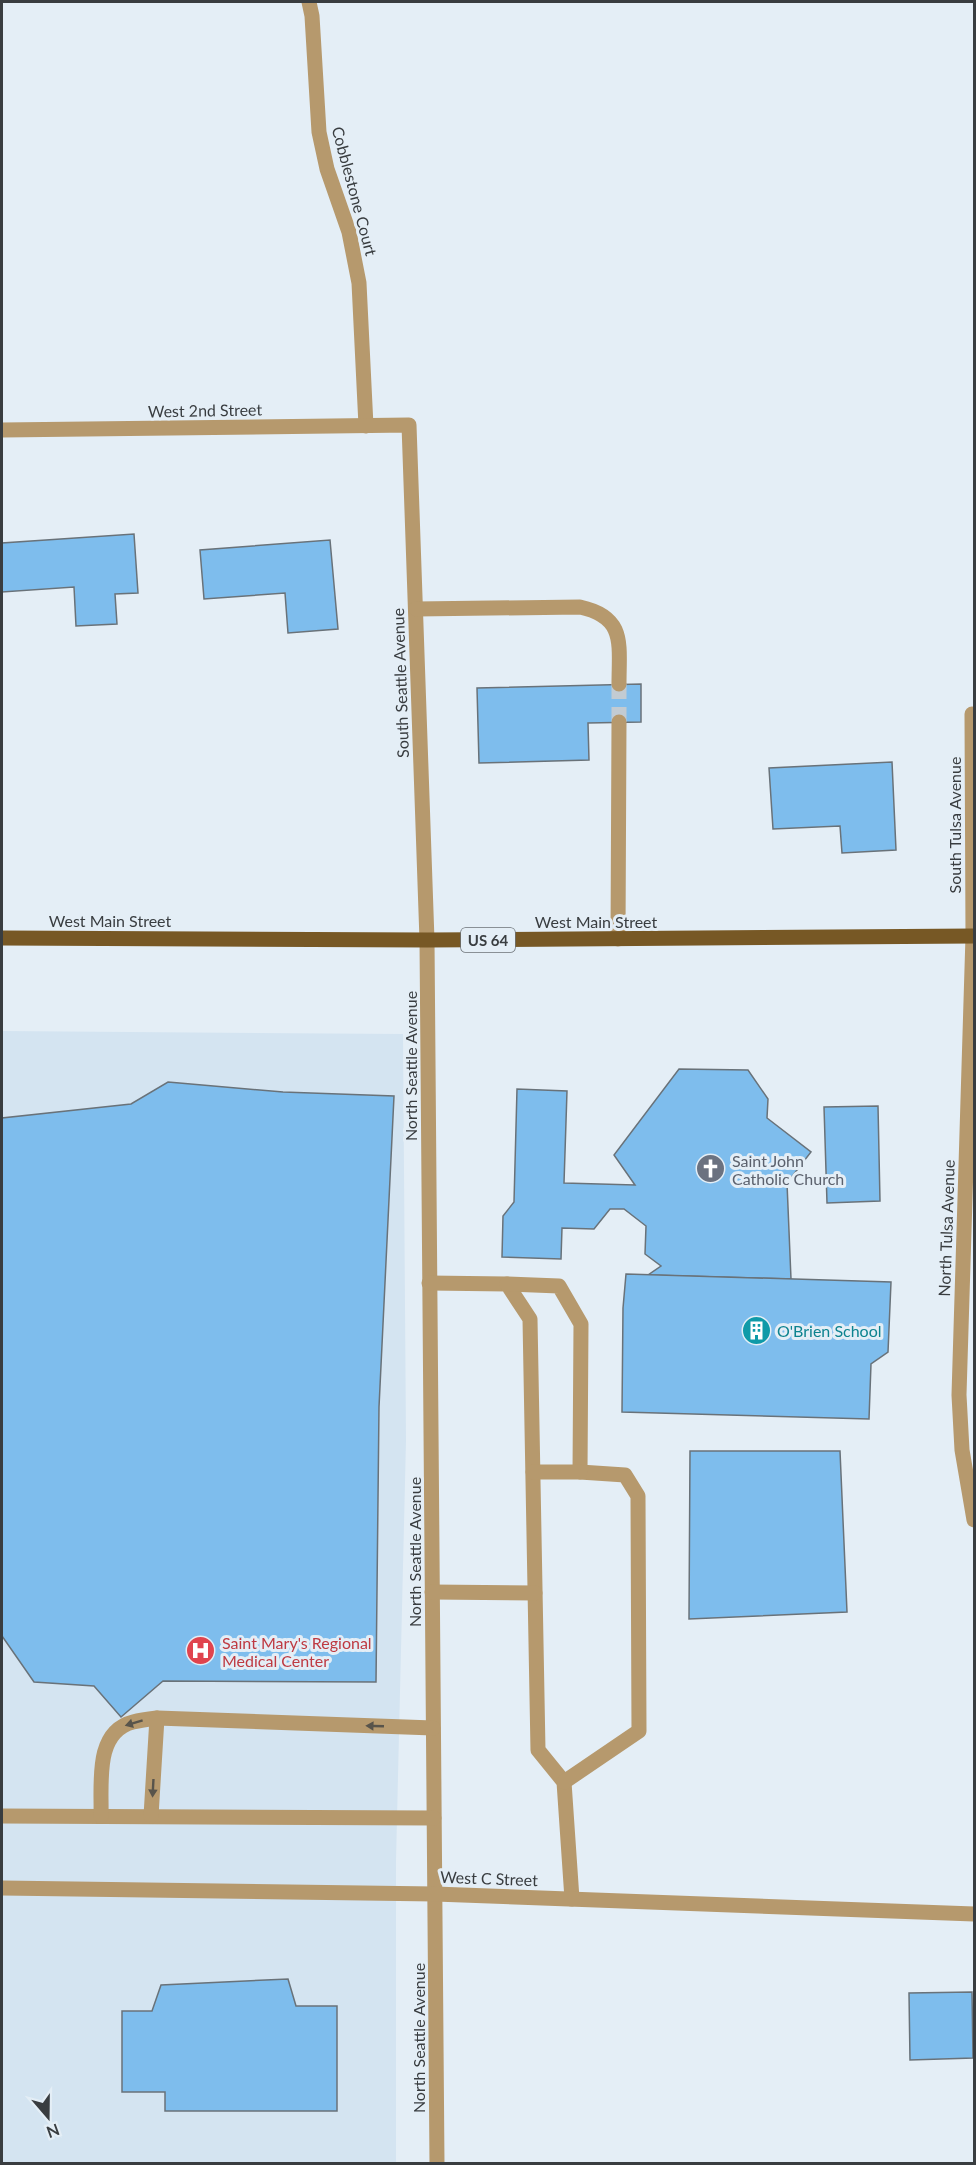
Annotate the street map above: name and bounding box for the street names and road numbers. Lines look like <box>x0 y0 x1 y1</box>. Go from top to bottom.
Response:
street label: Cobblestone Court <box>329 124 381 258</box>
street label: West 2nd Street <box>148 399 263 420</box>
street label: South Seattle Avenue <box>388 608 412 758</box>
street label: South Tulsa Avenue <box>945 757 964 893</box>
street label: West Main Street <box>49 911 171 930</box>
street label: West Main Street <box>535 912 657 931</box>
road number: US 64 <box>461 928 515 952</box>
street label: North Seattle Avenue <box>401 991 420 1141</box>
street label: North Tulsa Avenue <box>934 1159 958 1297</box>
street label: North Seattle Avenue <box>405 1477 424 1627</box>
street label: West C Street <box>440 1867 538 1889</box>
street label: North Seattle Avenue <box>409 1963 428 2113</box>

